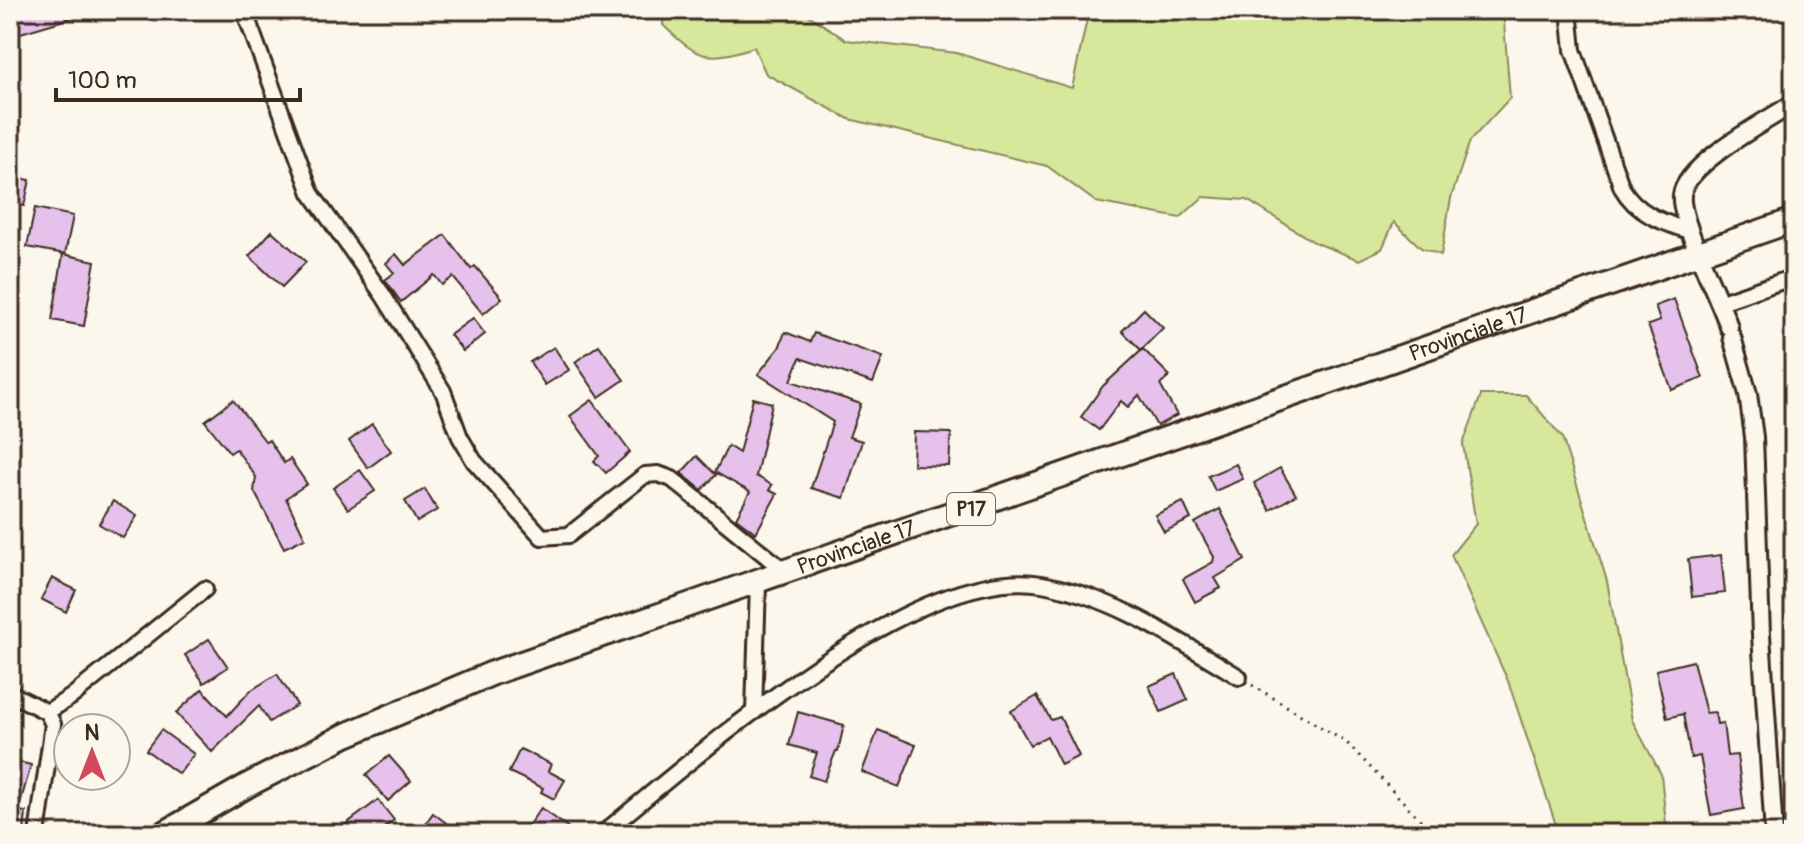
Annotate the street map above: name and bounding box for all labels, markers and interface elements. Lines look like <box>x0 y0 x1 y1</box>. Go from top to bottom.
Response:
scale bar <box>56 52 300 102</box>
text: 100 m <box>68 66 137 95</box>
street label: Provinciale 17 <box>1405 301 1532 368</box>
road number: P17 <box>947 493 995 525</box>
street label: Provinciale 17 <box>793 514 920 581</box>
north arrow <box>52 712 132 792</box>
text: N <box>85 719 100 747</box>

